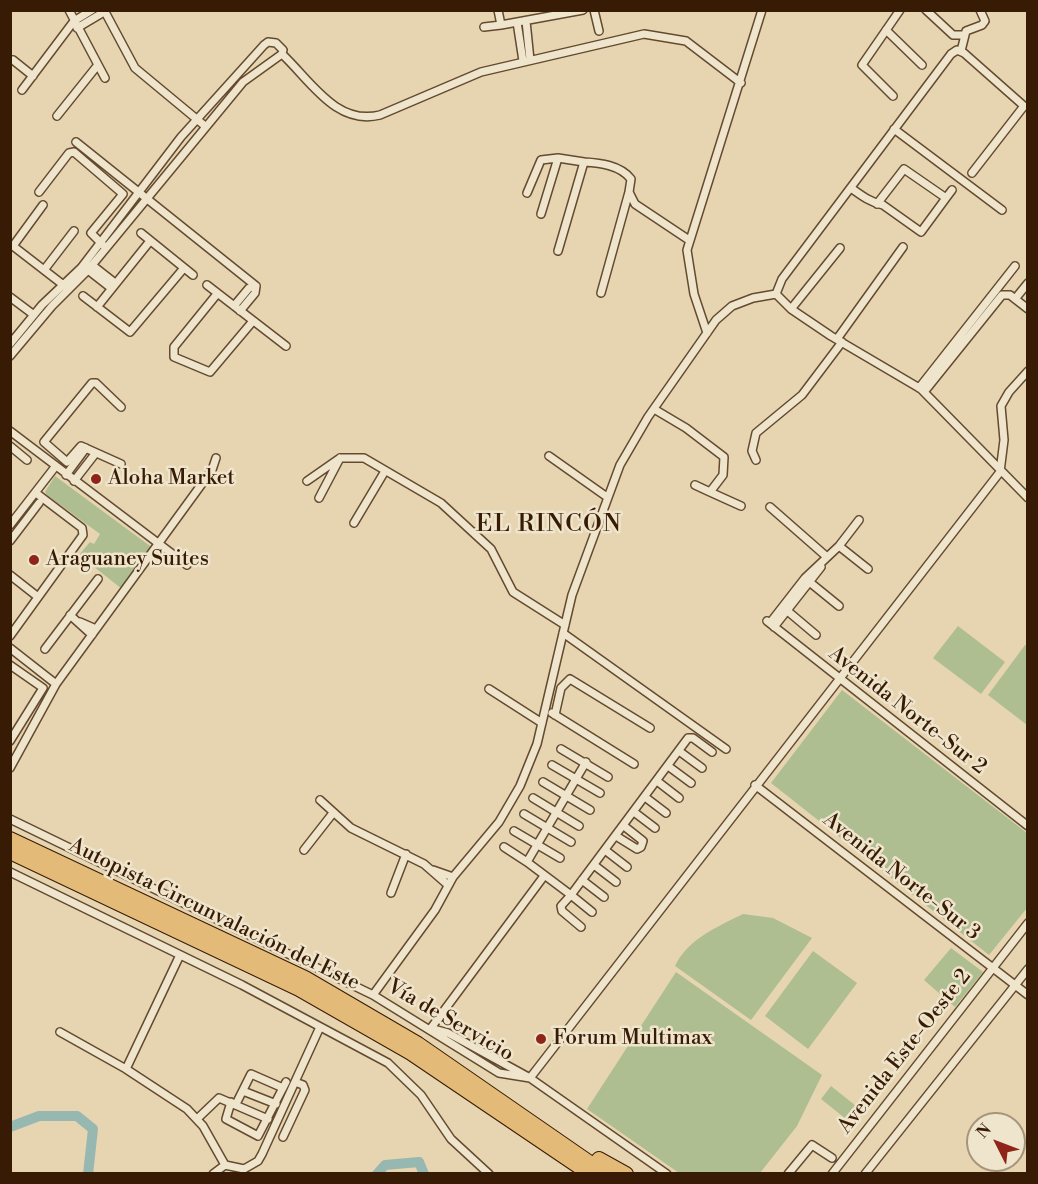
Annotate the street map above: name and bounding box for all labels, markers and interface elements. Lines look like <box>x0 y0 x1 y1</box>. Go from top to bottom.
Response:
place label: Aloha Market <box>108 466 235 492</box>
marker: Aloha Market <box>89 472 103 486</box>
district label: EL RINCÓN <box>476 511 622 539</box>
place label: Araguaney Suites <box>46 547 209 573</box>
marker: Araguaney Suites <box>27 553 41 567</box>
street label: Avenida Norte-Sur 2 <box>823 642 991 780</box>
street label: Avenida Norte-Sur 3 <box>817 808 985 946</box>
street label: Autopista Circunvalación del Este <box>65 833 363 997</box>
street label: Avenida Este-Oeste 2 <box>833 965 977 1139</box>
street label: Vía de Servicio <box>382 975 518 1067</box>
place label: Forum Multimax <box>553 1026 712 1052</box>
marker: Forum Multimax <box>534 1032 548 1046</box>
north arrow <box>966 1112 1026 1172</box>
text: N <box>972 1120 996 1143</box>

